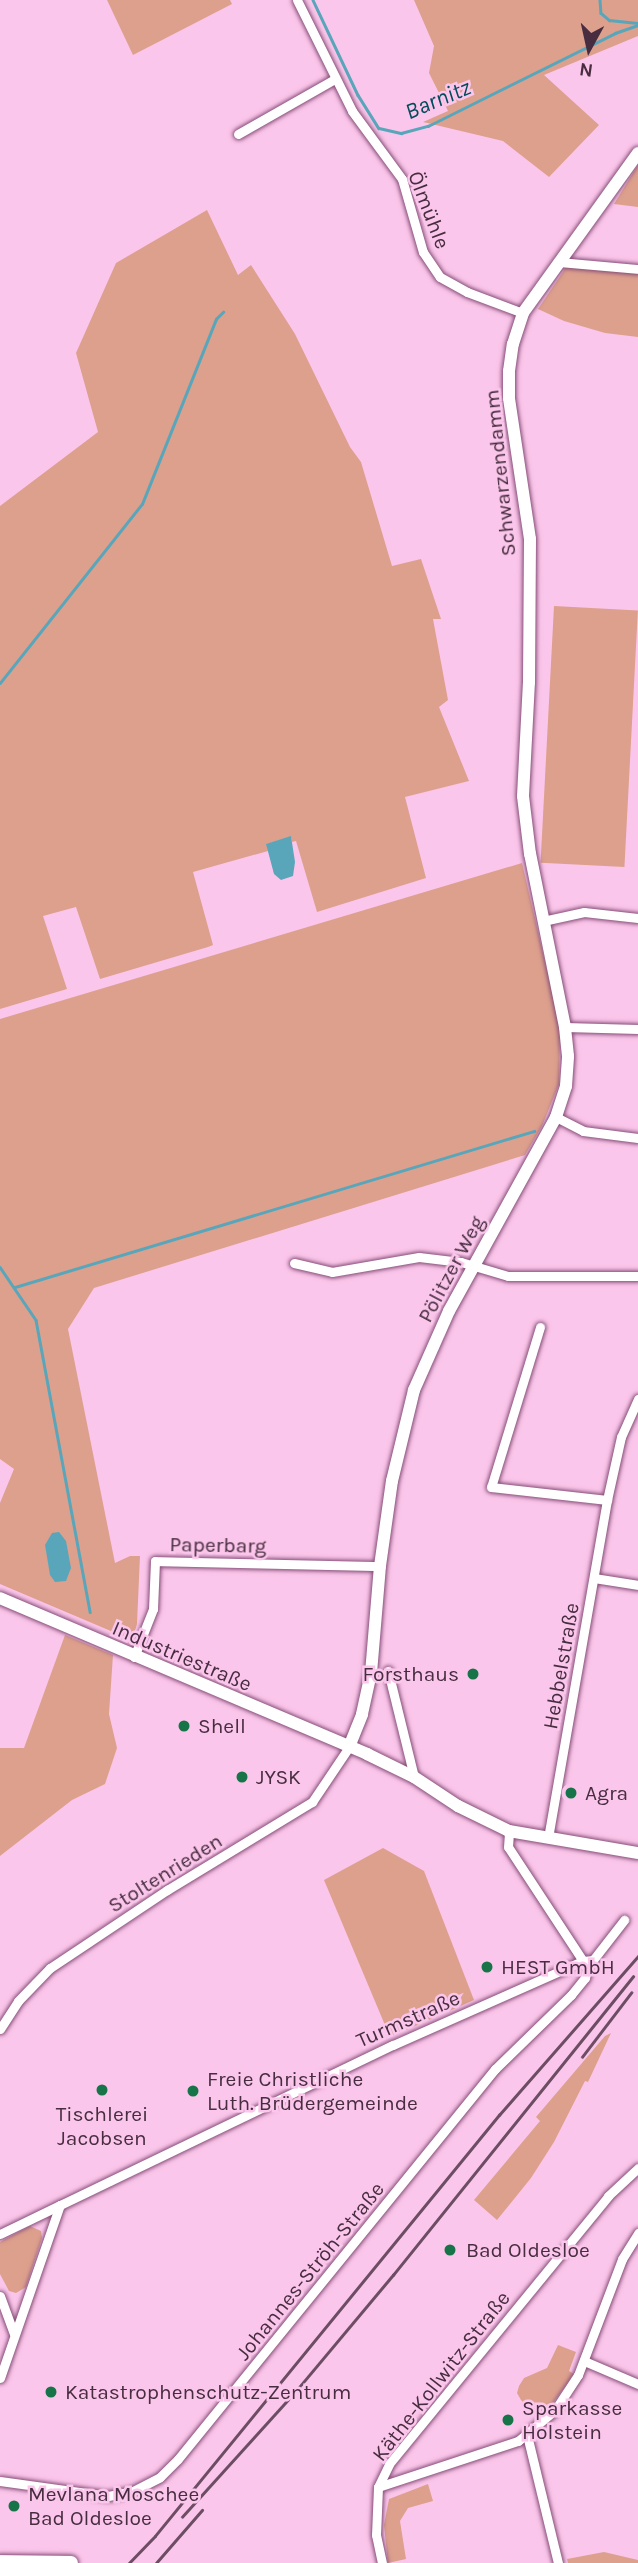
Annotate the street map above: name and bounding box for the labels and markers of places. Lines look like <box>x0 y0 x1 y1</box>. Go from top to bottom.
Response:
place label: Forsthaus <box>363 1661 459 1687</box>
marker: Forsthaus <box>465 1666 481 1682</box>
place label: Shell <box>198 1713 246 1739</box>
marker: Shell <box>176 1718 192 1734</box>
place label: JYSK <box>256 1764 301 1790</box>
marker: JYSK <box>234 1769 250 1785</box>
place label: Agra <box>585 1780 628 1806</box>
marker: Agra <box>563 1785 579 1801</box>
place label: HEST GmbH <box>501 1954 615 1980</box>
marker: HEST GmbH <box>479 1959 495 1975</box>
place label: Freie Christliche Luth. Brüdergemeinde <box>207 2066 418 2116</box>
marker: Tischlerei Jacobsen <box>94 2082 110 2098</box>
marker: Freie Christliche Luth. Brüdergemeinde <box>185 2083 201 2099</box>
place label: Tischlerei Jacobsen <box>56 2101 148 2151</box>
place label: Bad Oldesloe <box>466 2237 590 2263</box>
marker: Bad Oldesloe <box>440 2240 460 2260</box>
place label: Katastrophenschutz-Zentrum <box>65 2379 351 2405</box>
marker: Katastrophenschutz-Zentrum <box>43 2384 59 2400</box>
place label: Sparkasse Holstein <box>522 2395 622 2445</box>
marker: Sparkasse Holstein <box>500 2412 516 2428</box>
place label: Mevlana Moschee Bad Oldesloe <box>28 2481 199 2531</box>
marker: Mevlana Moschee Bad Oldesloe <box>6 2498 22 2514</box>

